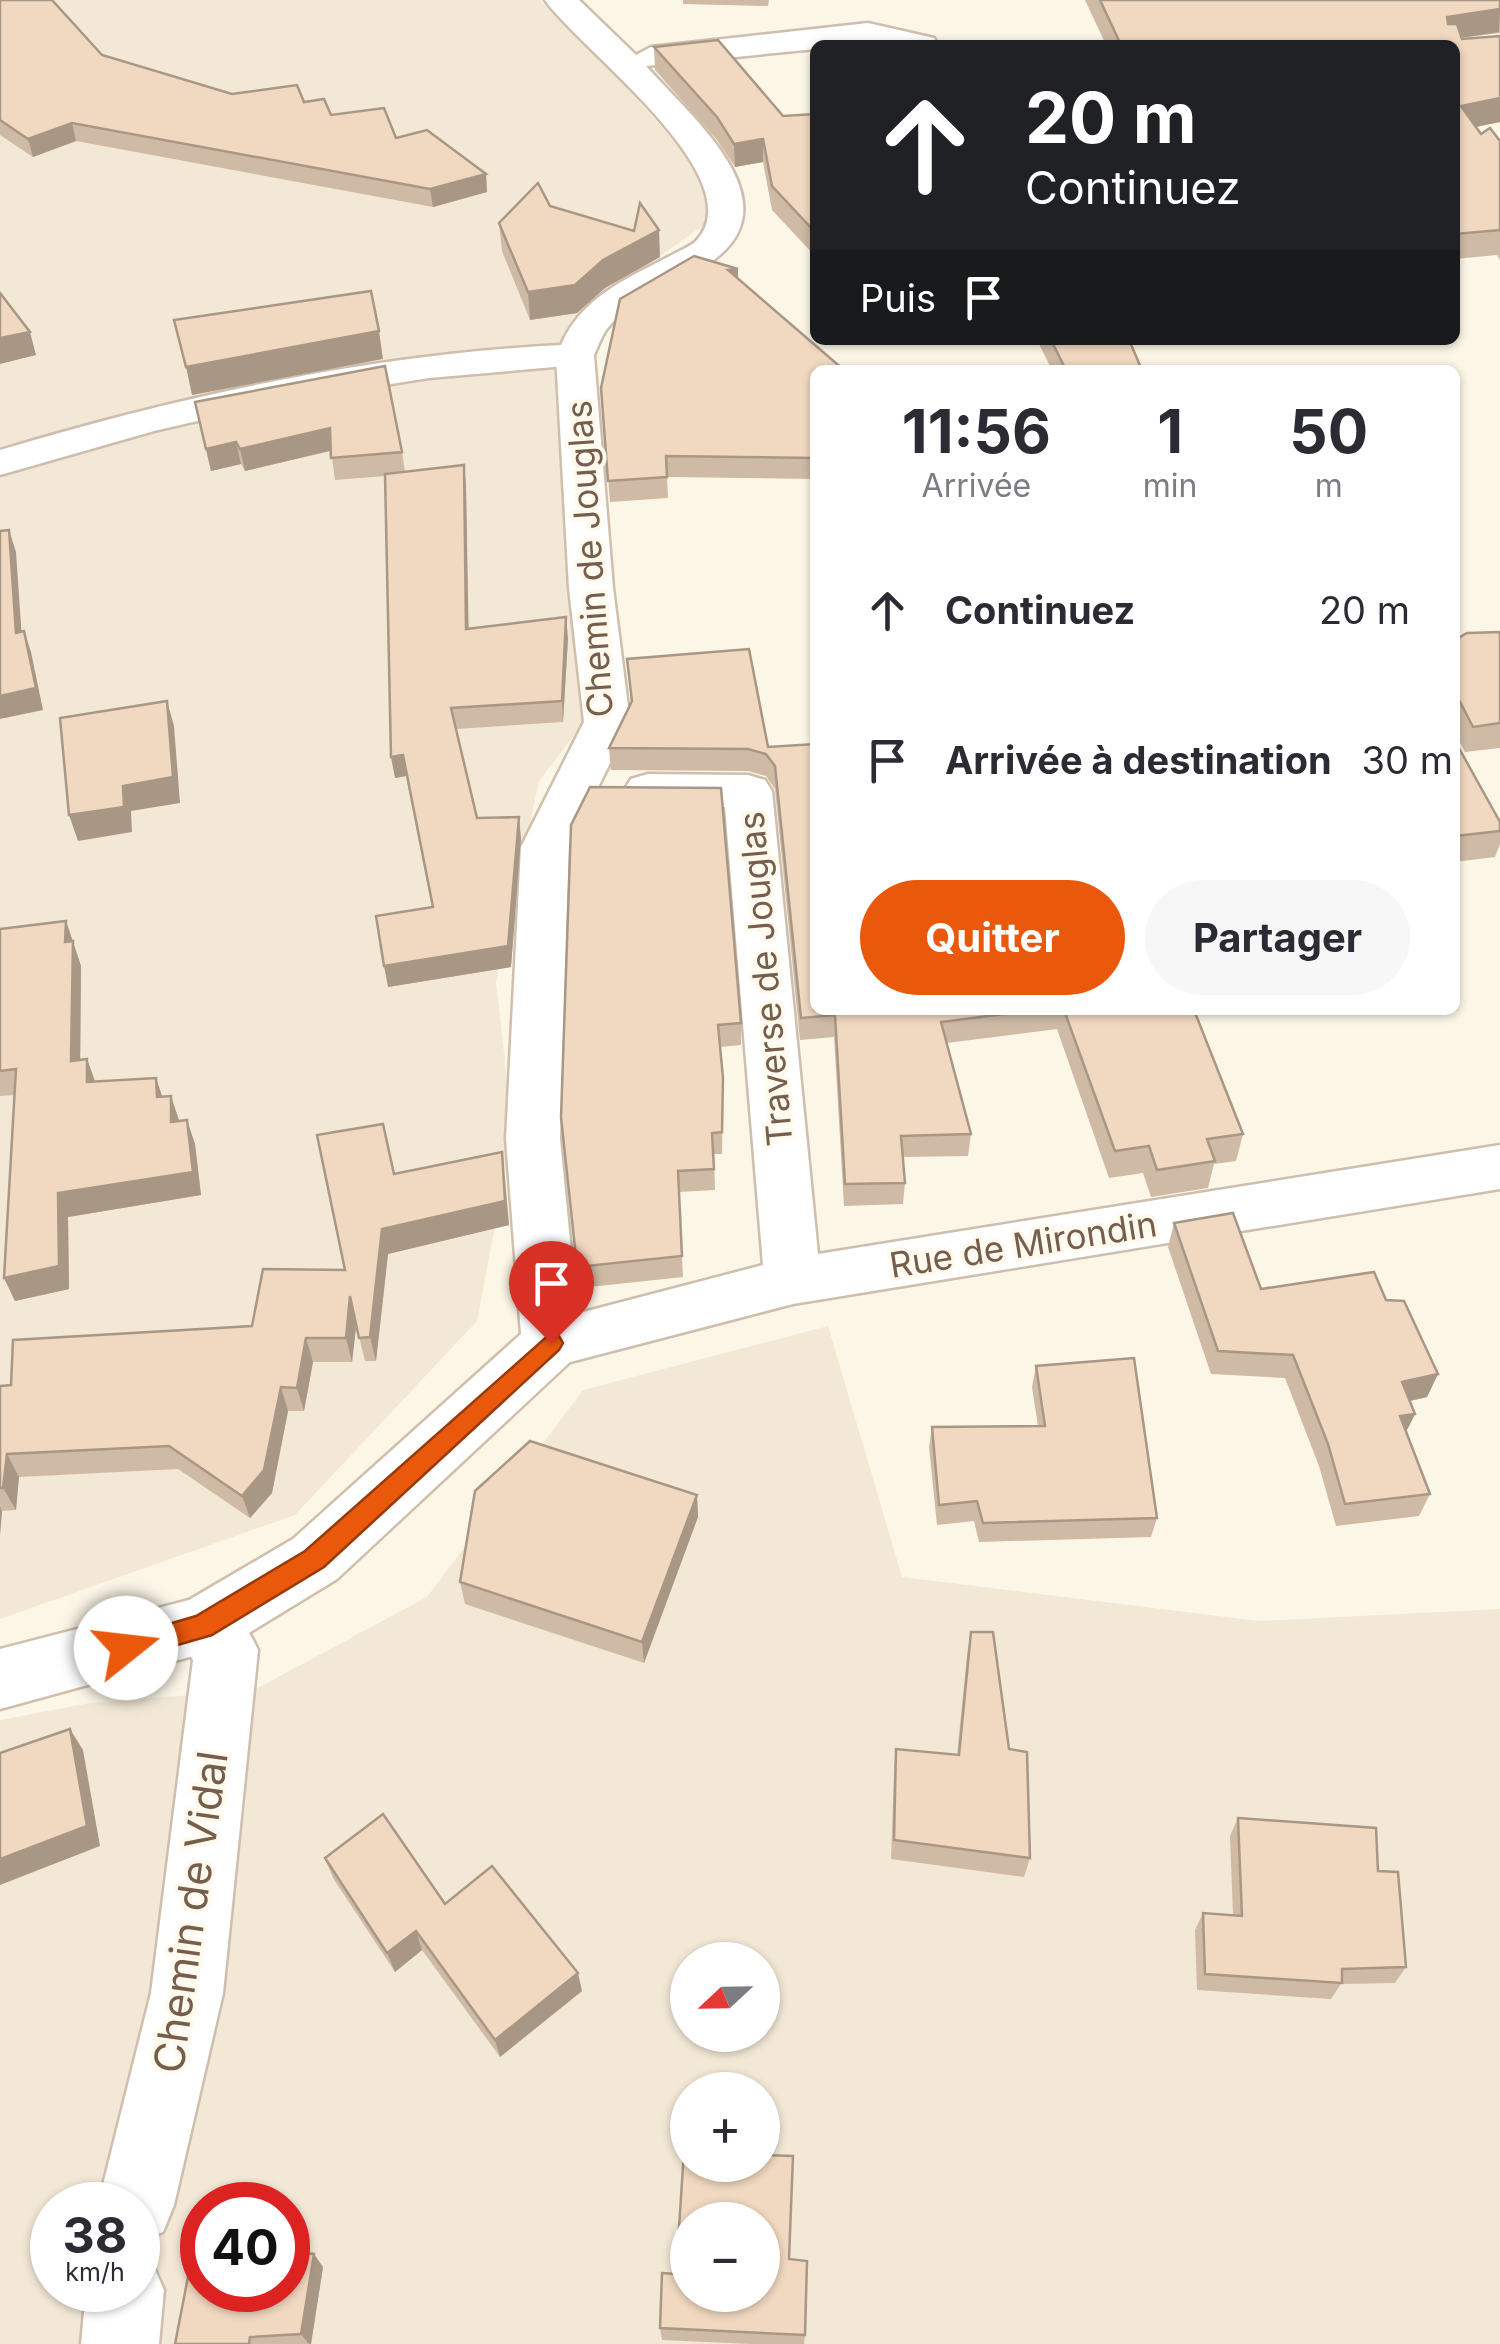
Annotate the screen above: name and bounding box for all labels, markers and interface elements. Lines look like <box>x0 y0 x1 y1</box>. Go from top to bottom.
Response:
text: 20 m <box>1025 75 1197 160</box>
icon: ahead <box>860 80 990 210</box>
text: Continuez <box>1025 160 1241 215</box>
icon: arrive <box>956 270 1011 325</box>
text: Puis <box>860 275 936 321</box>
text: 11:56 <box>902 395 1051 467</box>
text: 1 <box>1157 395 1183 467</box>
text: 50 <box>1289 395 1368 467</box>
street label: Chemin de Jouglas <box>557 399 621 719</box>
text: Arrivée <box>922 466 1031 505</box>
text: min <box>1143 466 1197 505</box>
text: m <box>1315 466 1343 505</box>
icon: ahead <box>860 583 915 638</box>
text: Continuez <box>945 587 1135 633</box>
text: 20 m <box>1319 587 1410 633</box>
icon: arrive <box>860 733 915 788</box>
text: Arrivée à destination <box>945 737 1332 783</box>
text: 30 m <box>1362 737 1453 783</box>
street label: Traverse de Jouglas <box>729 810 801 1148</box>
button: Quitter <box>860 880 1125 995</box>
button: Partager <box>1145 880 1410 995</box>
street label: Rue de Mirondin <box>886 1202 1160 1286</box>
pin <box>509 1241 594 1344</box>
icon: arrive <box>524 1256 579 1311</box>
position arrow <box>74 1596 178 1700</box>
street label: Chemin de Vidal <box>142 1748 238 2076</box>
north arrow <box>670 1942 780 2052</box>
map controls <box>670 1942 780 2312</box>
button: + <box>670 2072 780 2182</box>
speed limit sign: 40 <box>180 2182 310 2312</box>
button: − <box>670 2202 780 2312</box>
text: 38 <box>63 2205 127 2265</box>
text: km/h <box>65 2257 125 2287</box>

